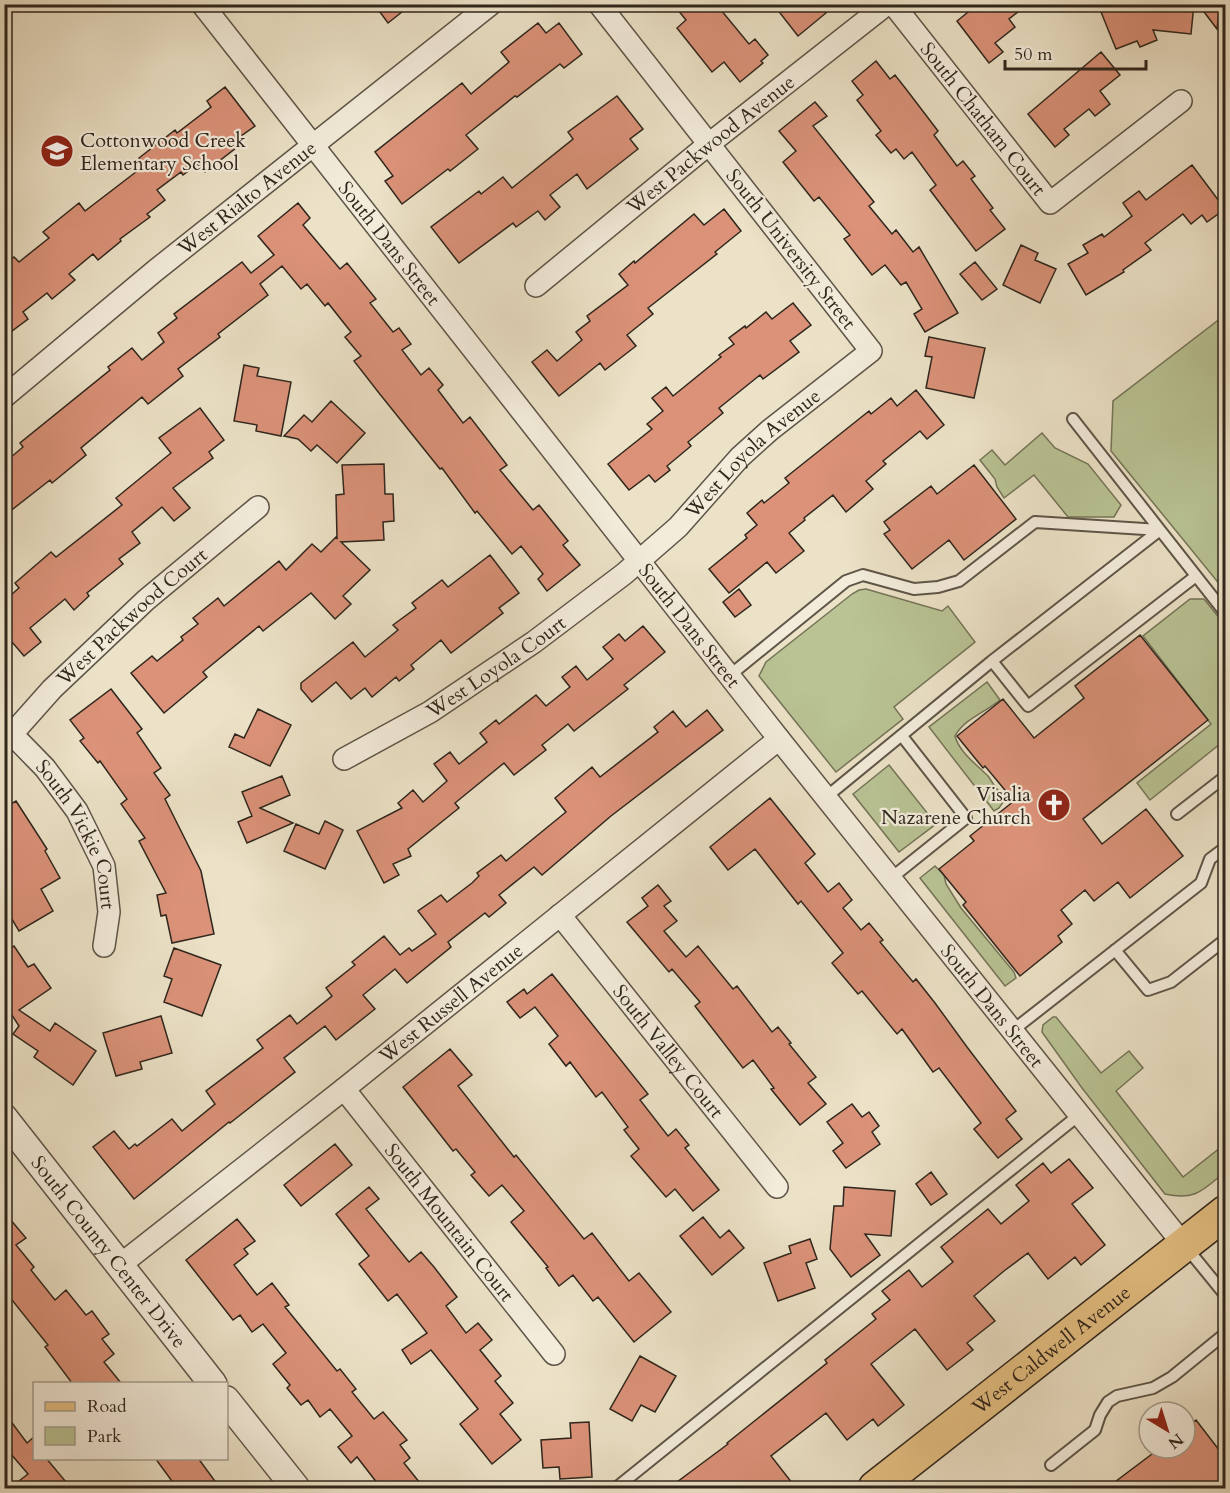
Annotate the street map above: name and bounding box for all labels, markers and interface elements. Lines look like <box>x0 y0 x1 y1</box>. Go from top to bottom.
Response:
scale bar <box>1005 33 1146 71</box>
street label: South Chatham Court <box>914 36 1053 201</box>
text: 50 m <box>1014 42 1053 67</box>
street label: West Packwood Avenue <box>620 68 800 220</box>
place label: Cottonwood Creek Elementary School <box>80 127 246 177</box>
school or university icon: Cottonwood Creek Elementary School <box>39 133 75 169</box>
street label: West Rialto Avenue <box>171 134 322 262</box>
street label: South University Street <box>720 163 863 335</box>
street label: South Dans Street <box>332 175 447 311</box>
street label: West Loyola Avenue <box>678 382 826 525</box>
street label: West Packwood Court <box>50 541 213 692</box>
street label: South Dans Street <box>633 558 747 694</box>
street label: West Loyola Court <box>420 609 572 725</box>
street label: South Vickie Court <box>30 753 122 911</box>
place label: Visalia Nazarene Church <box>881 781 1031 831</box>
church icon: Visalia Nazarene Church <box>1036 787 1072 823</box>
street label: West Russell Avenue <box>372 937 528 1070</box>
street label: South Dans Street <box>935 938 1051 1074</box>
street label: South Valley Court <box>607 979 731 1124</box>
street label: South Mountain Court <box>379 1138 521 1307</box>
street label: South County Center Drive <box>25 1150 193 1353</box>
street label: West Caldwell Avenue <box>965 1279 1136 1421</box>
legend <box>33 1382 228 1460</box>
text: Road <box>87 1394 127 1419</box>
north arrow <box>1137 1400 1197 1460</box>
text: Park <box>87 1424 122 1449</box>
text: N <box>1163 1428 1188 1454</box>

